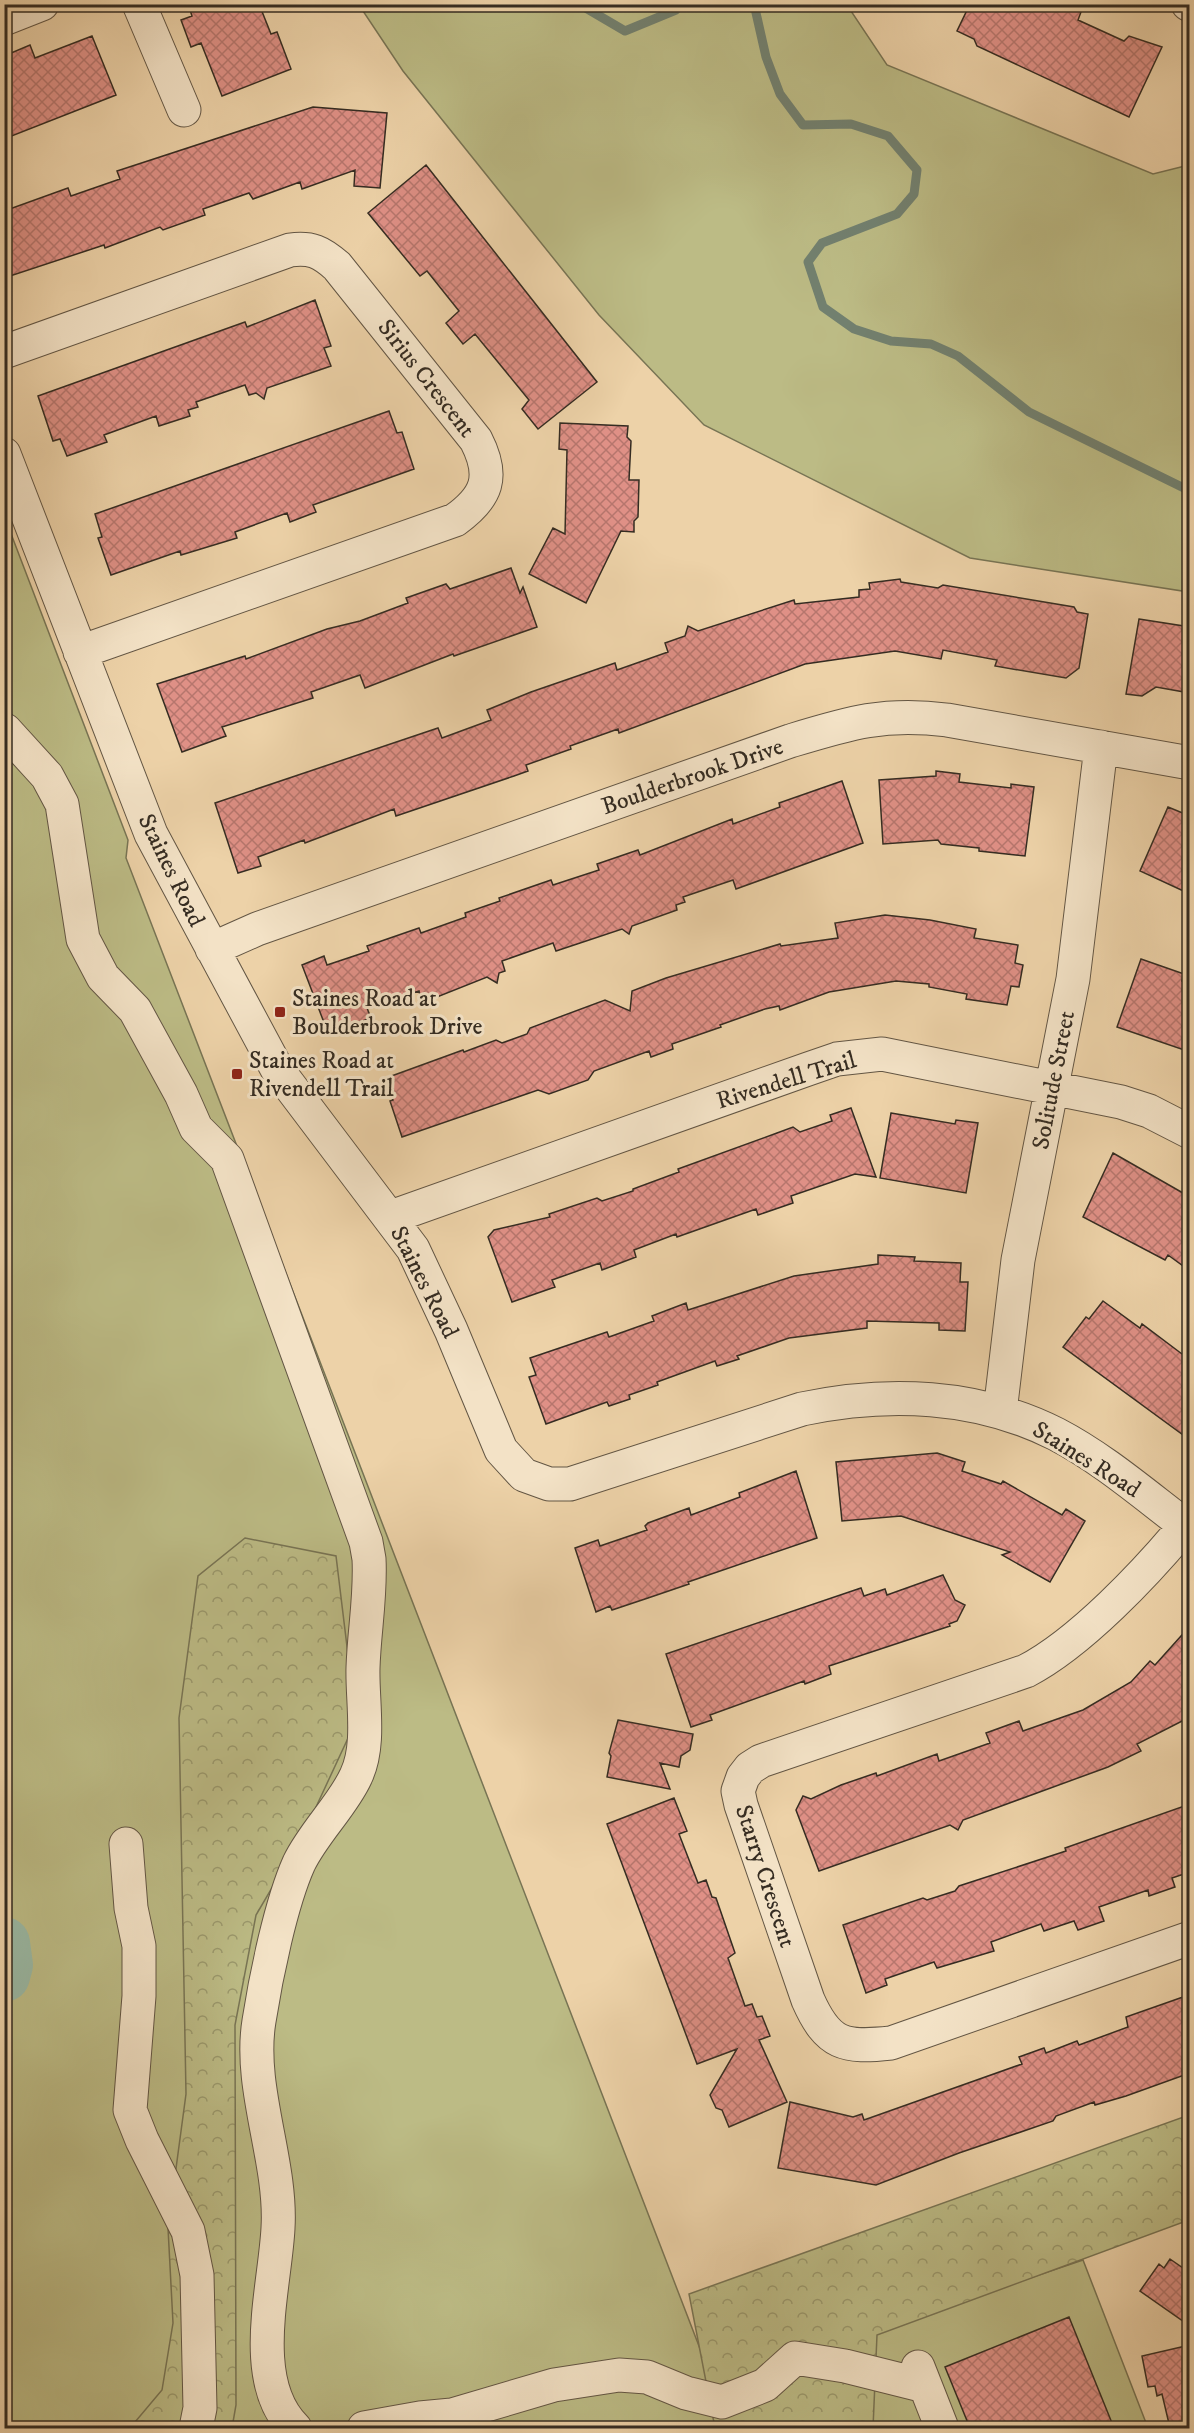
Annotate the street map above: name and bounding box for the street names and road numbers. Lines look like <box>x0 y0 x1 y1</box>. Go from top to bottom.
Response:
street label: Sirius Crescent <box>371 314 482 444</box>
street label: Boulderbrook Drive <box>597 732 787 822</box>
street label: Staines Road <box>131 809 211 932</box>
street label: Solitude Street <box>1026 1008 1082 1152</box>
street label: Rivendell Trail <box>713 1045 861 1116</box>
street label: Staines Road <box>383 1221 465 1344</box>
street label: Staines Road <box>1027 1415 1146 1505</box>
street label: Starry Crescent <box>728 1801 802 1952</box>

